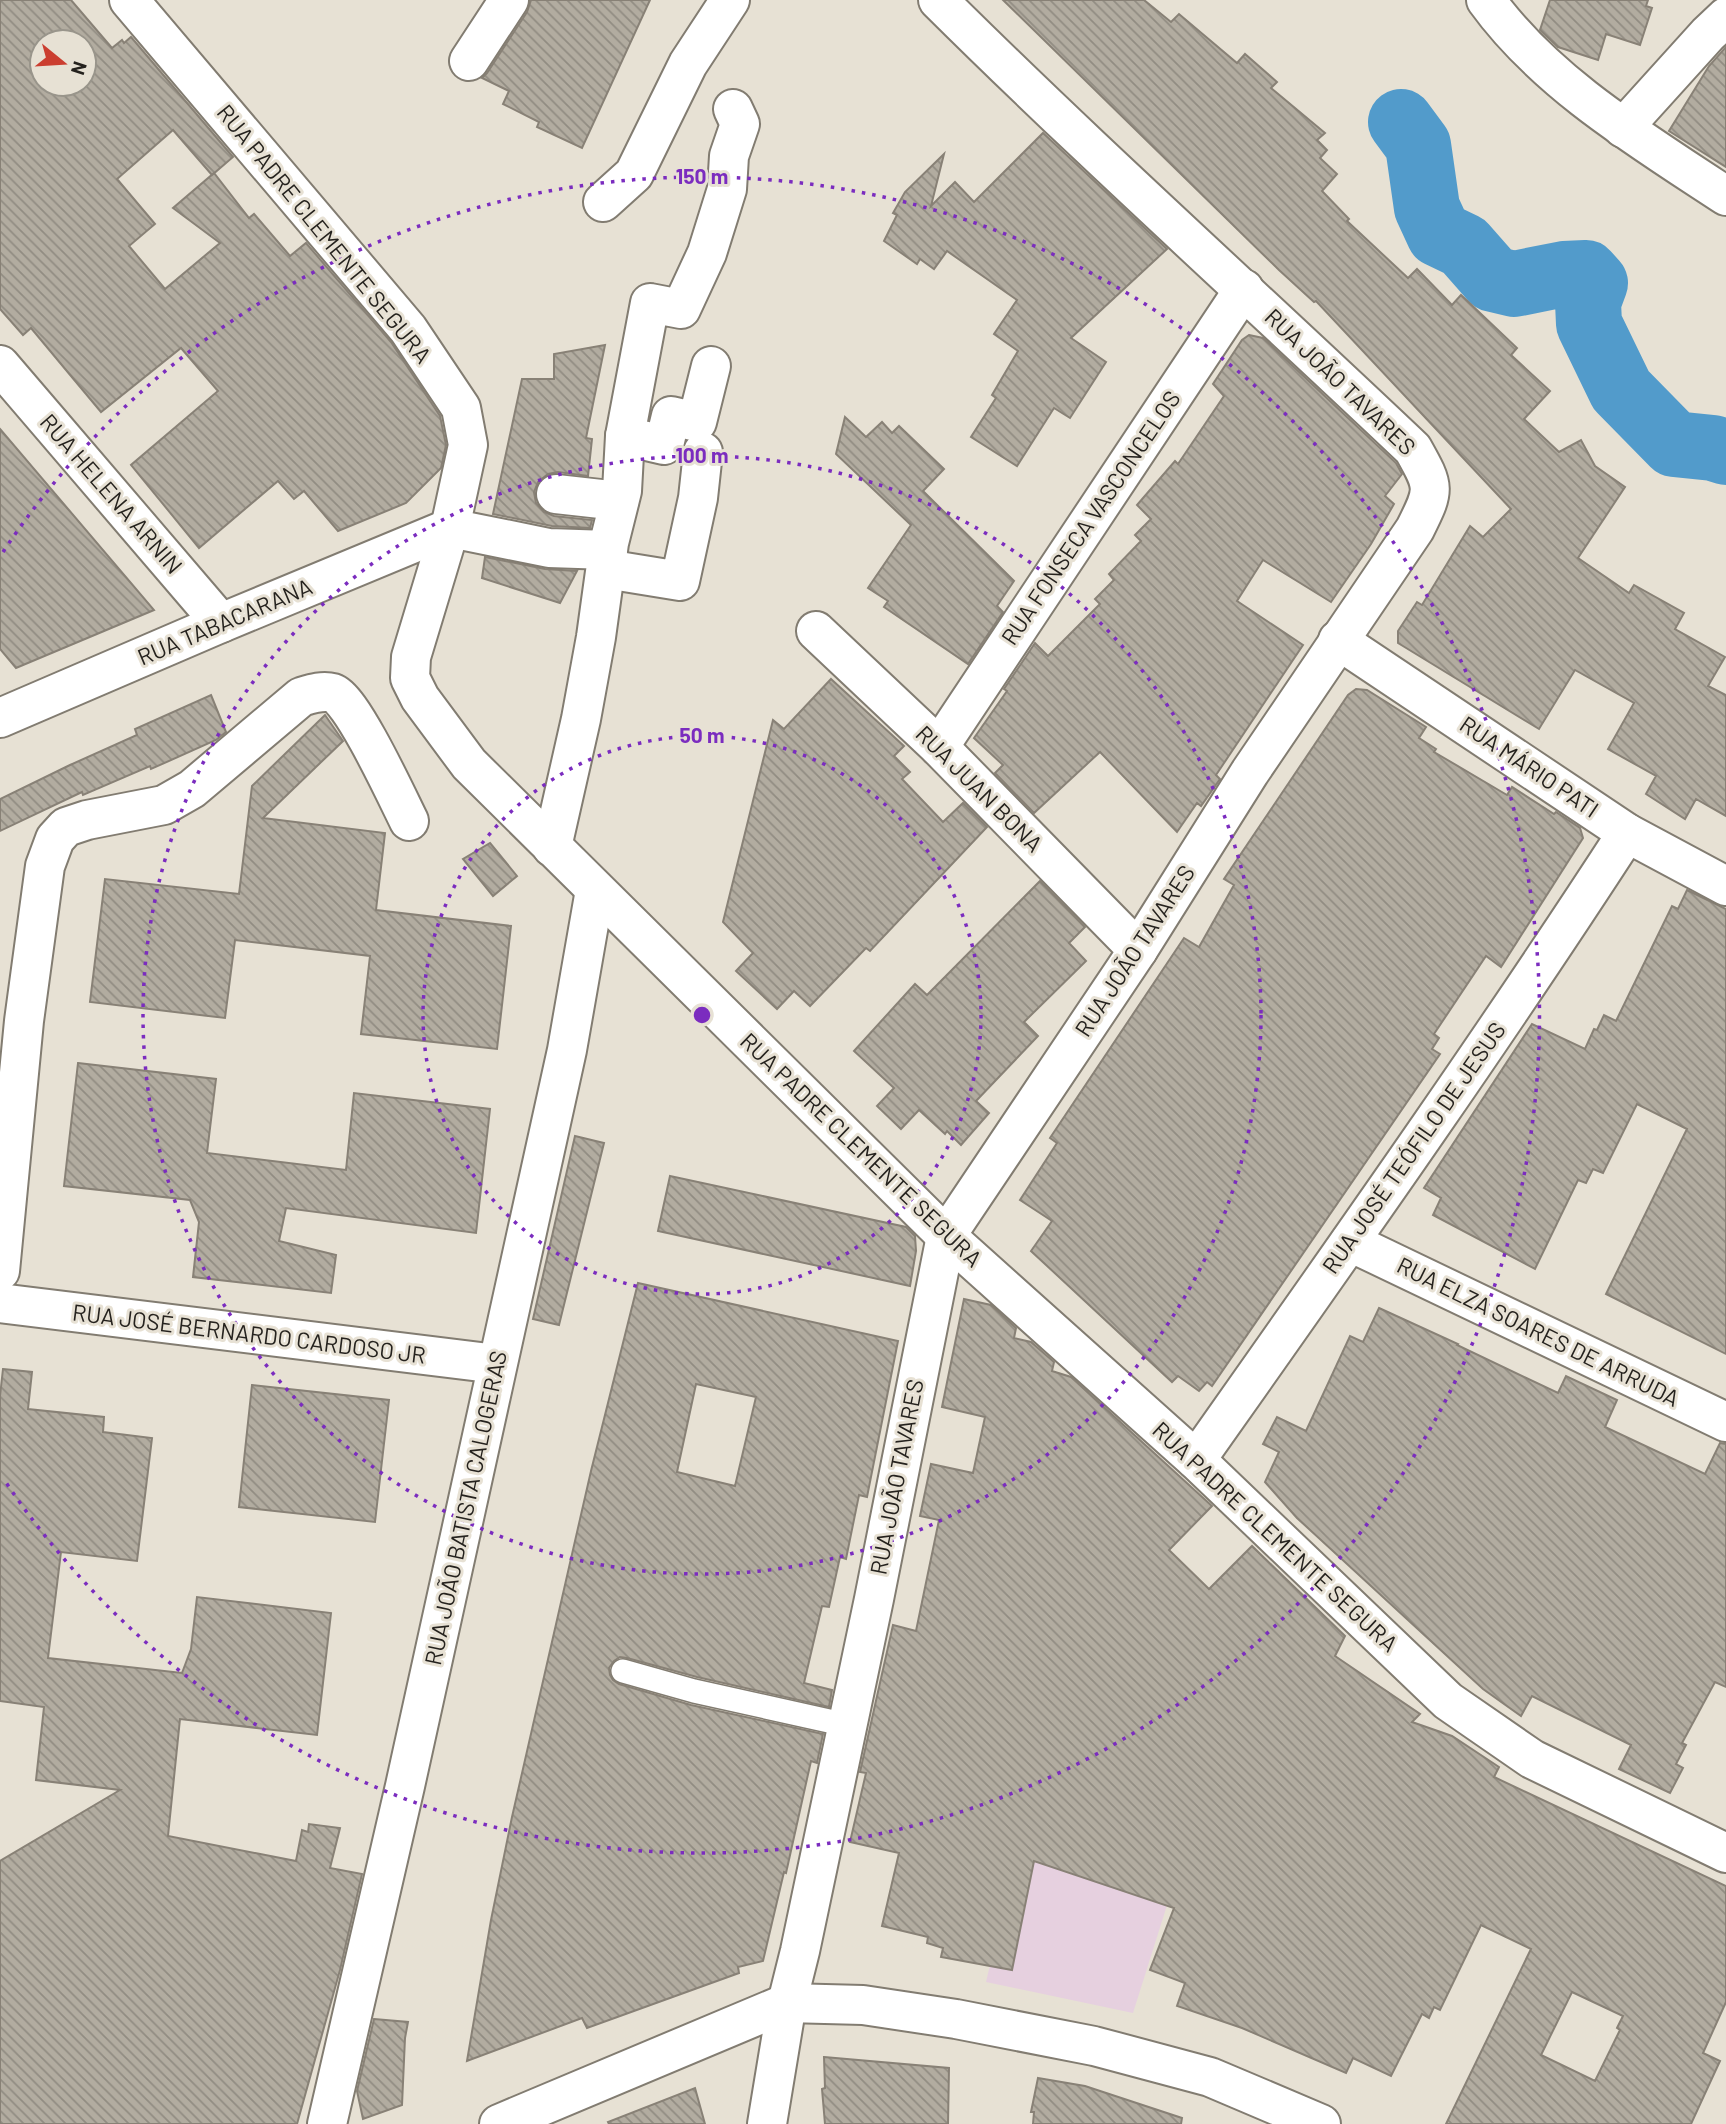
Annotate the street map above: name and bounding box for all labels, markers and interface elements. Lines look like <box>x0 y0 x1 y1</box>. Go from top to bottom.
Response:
north arrow <box>28 28 98 98</box>
text: N <box>67 59 93 78</box>
street label: RUA PADRE CLEMENTE SEGURA <box>212 98 438 368</box>
text: 150 m <box>676 163 728 188</box>
street label: RUA JOÃO TAVARES <box>1260 302 1422 460</box>
street label: RUA FONSECA VASCONCELOS <box>995 385 1186 650</box>
street label: RUA HELENA ARNIN <box>35 408 189 579</box>
text: 100 m <box>675 442 729 467</box>
street label: RUA TABACARANA <box>133 572 316 670</box>
street label: RUA MÁRIO PATI <box>1455 709 1604 823</box>
street label: RUA JUAN BONA <box>911 719 1049 857</box>
text: 50 m <box>679 722 725 747</box>
street label: RUA JOÃO TAVARES <box>1068 860 1200 1041</box>
centre of rings <box>690 1003 714 1027</box>
street label: RUA JOSÉ TEÓFILO DE JESUS <box>1316 1016 1511 1279</box>
street label: RUA PADRE CLEMENTE SEGURA <box>735 1026 988 1272</box>
street label: RUA ELZA SOARES DE ARRUDA <box>1393 1250 1684 1412</box>
street label: RUA JOSÉ BERNARDO CARDOSO JR <box>71 1297 427 1369</box>
street label: RUA JOÃO BATISTA CALOGERAS <box>418 1348 512 1668</box>
street label: RUA JOÃO TAVARES <box>863 1377 929 1577</box>
street label: RUA PADRE CLEMENTE SEGURA <box>1147 1415 1404 1657</box>

